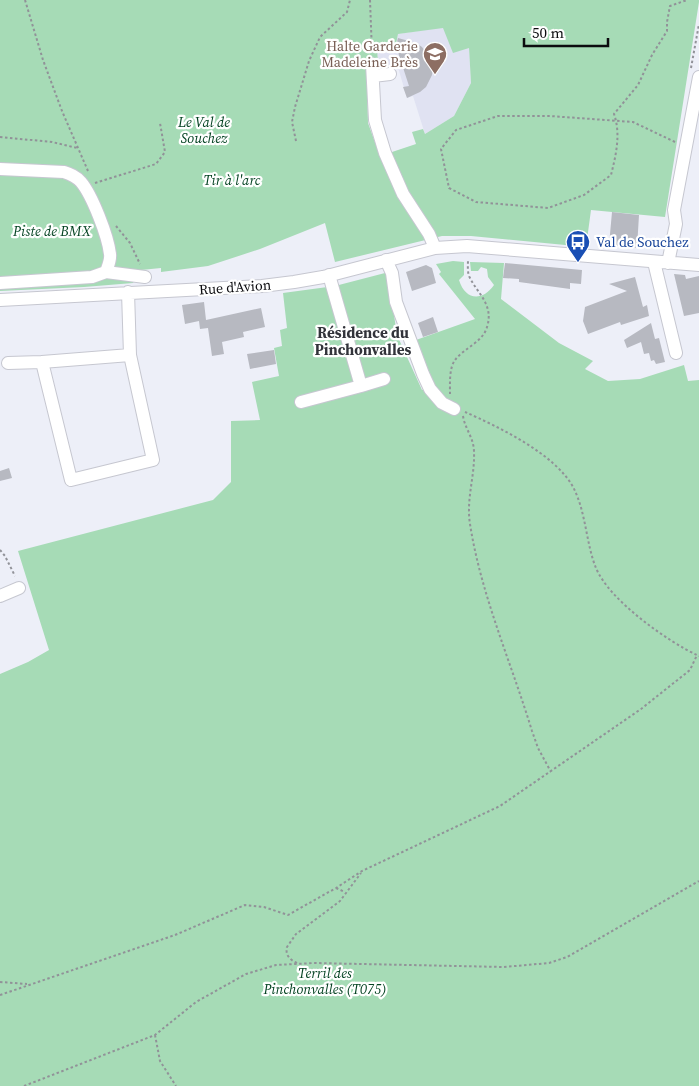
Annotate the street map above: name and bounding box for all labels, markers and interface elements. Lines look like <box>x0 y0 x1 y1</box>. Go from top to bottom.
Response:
scale bar <box>524 15 608 47</box>
text: 50 m <box>532 22 564 43</box>
place label: Halte Garderie Madeleine Brès <box>321 36 418 72</box>
school or university icon: Halte Garderie Madeleine Brès <box>422 41 448 75</box>
park label: Le Val de Souchez <box>177 112 230 148</box>
park label: Tir à l'arc <box>204 170 261 190</box>
park label: Piste de BMX <box>12 221 92 241</box>
bus stop icon: Val de Souchez <box>565 229 591 263</box>
place label: Val de Souchez <box>596 232 689 252</box>
street label: Rue d'Avion <box>198 274 272 299</box>
district label: Résidence du Pinchonvalles <box>315 322 412 360</box>
park label: Terril des Pinchonvalles (T075) <box>262 963 387 999</box>

